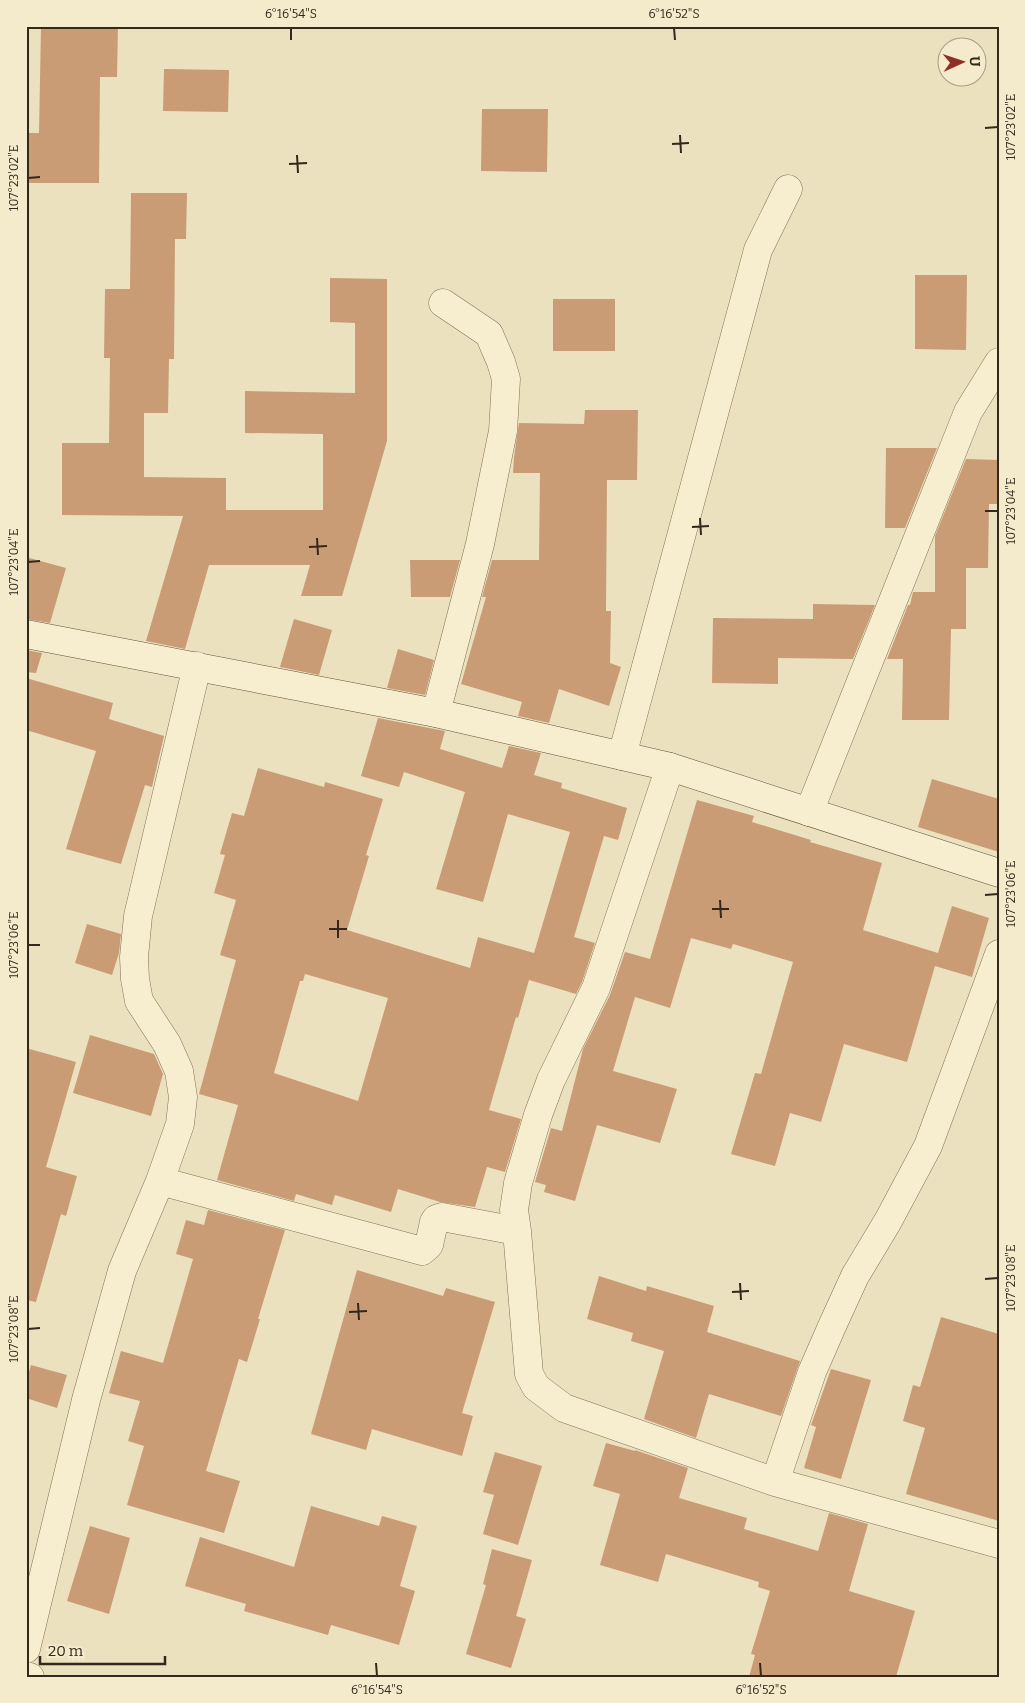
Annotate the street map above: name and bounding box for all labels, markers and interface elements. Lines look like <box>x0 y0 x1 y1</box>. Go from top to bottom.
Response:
text: 6°16'54"S <box>265 7 317 21</box>
text: 6°16'52"S <box>648 7 700 21</box>
north arrow <box>938 38 988 88</box>
text: U <box>966 56 983 68</box>
text: 107°23'02"E <box>1004 94 1018 160</box>
text: 107°23'02"E <box>7 145 21 211</box>
text: 107°23'04"E <box>1004 478 1018 544</box>
text: 107°23'04"E <box>7 529 21 595</box>
text: 107°23'06"E <box>1004 861 1018 927</box>
text: 107°23'06"E <box>7 912 21 978</box>
text: 107°23'08"E <box>1004 1245 1018 1311</box>
text: 107°23'08"E <box>7 1296 21 1362</box>
scale bar <box>40 1633 165 1665</box>
text: 20 m <box>48 1642 84 1660</box>
text: 6°16'54"S <box>351 1683 403 1697</box>
text: 6°16'52"S <box>735 1683 787 1697</box>

